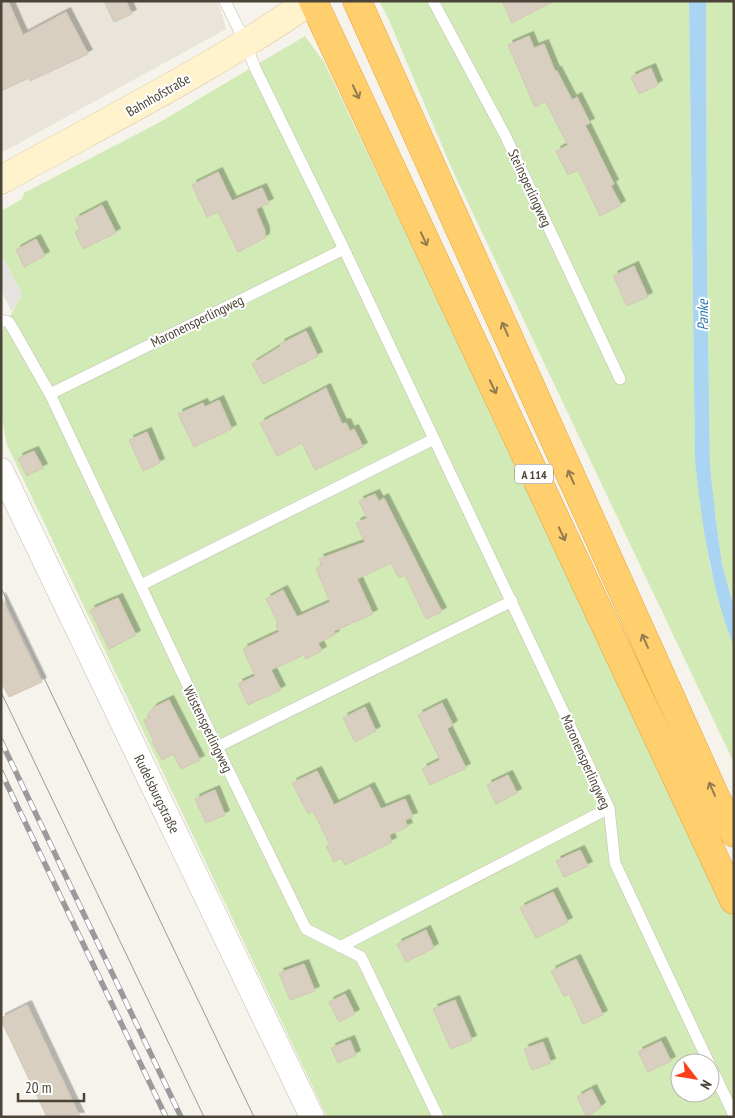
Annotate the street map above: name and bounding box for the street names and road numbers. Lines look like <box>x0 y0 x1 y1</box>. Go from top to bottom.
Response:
street label: Bahnhofstraße <box>123 69 193 120</box>
street label: Steinsperlingweg <box>504 146 556 230</box>
street label: Maronensperlingweg <box>148 291 246 351</box>
road number: A 114 <box>515 464 553 484</box>
street label: Wüstensperlingweg <box>179 683 237 775</box>
street label: Maronensperlingweg <box>557 712 615 812</box>
street label: Rudelsburgstraße <box>130 752 184 836</box>

